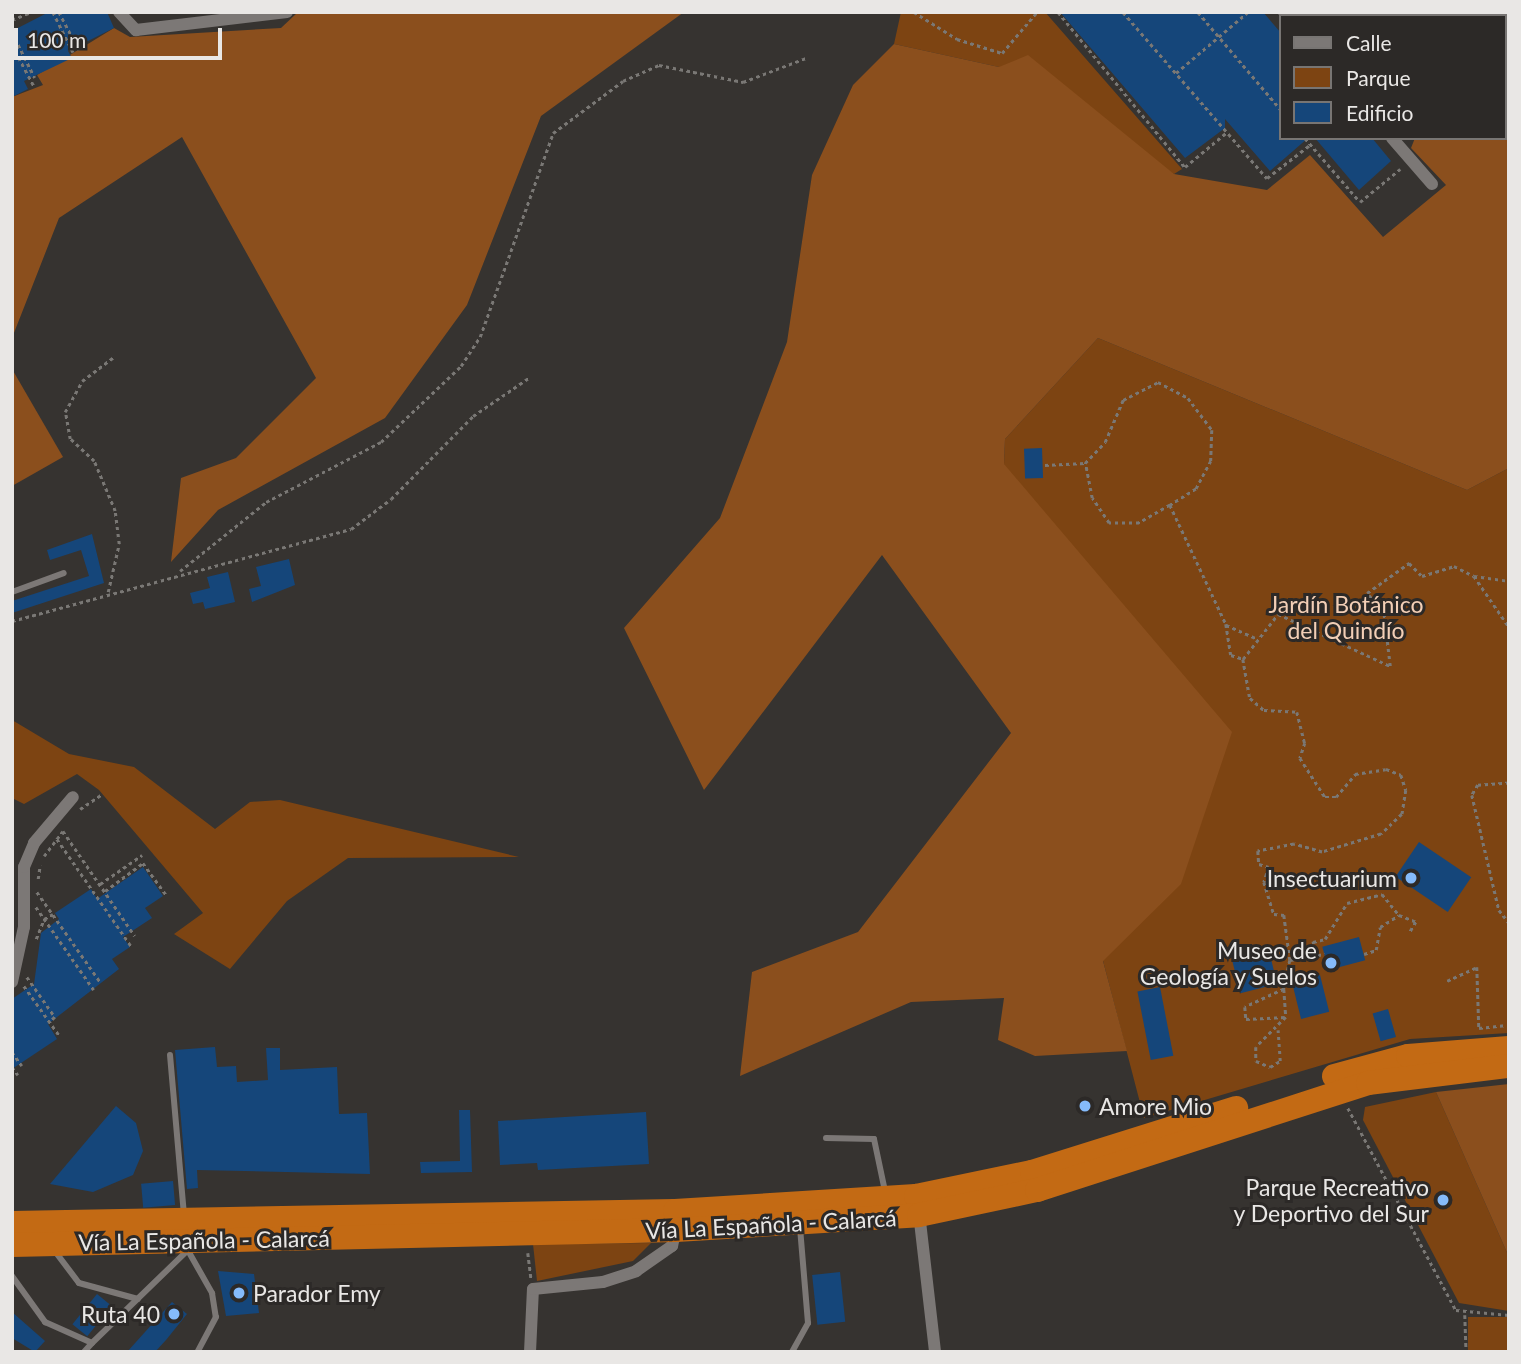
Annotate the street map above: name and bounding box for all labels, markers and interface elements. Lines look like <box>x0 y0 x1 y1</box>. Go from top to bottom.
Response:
scale bar <box>18 14 226 58</box>
legend <box>1280 14 1507 140</box>
text: 100 m <box>27 27 86 52</box>
text: Calle <box>1346 30 1391 55</box>
text: Parque <box>1346 65 1411 90</box>
text: Edificio <box>1346 100 1413 125</box>
park label: Jardín Botánico del Quindío <box>1268 590 1424 644</box>
place label: Insectuarium <box>1267 864 1397 892</box>
marker: Insectuarium <box>1403 870 1419 886</box>
place label: Museo de Geología y Suelos <box>1139 936 1317 990</box>
marker: Museo de Geología y Suelos <box>1323 955 1339 971</box>
place label: Amore Mio <box>1099 1092 1212 1120</box>
marker: Amore Mio <box>1077 1098 1093 1114</box>
place label: Parque Recreativo y Deportivo del Sur <box>1233 1173 1429 1227</box>
marker: Parque Recreativo y Deportivo del Sur <box>1435 1192 1451 1208</box>
street label: Vía La Española - Calarcá <box>645 1204 897 1244</box>
street label: Vía La Española - Calarcá <box>78 1224 330 1256</box>
place label: Parador Emy <box>253 1279 381 1307</box>
marker: Parador Emy <box>231 1285 247 1301</box>
place label: Ruta 40 <box>81 1300 160 1328</box>
marker: Ruta 40 <box>166 1306 182 1322</box>

